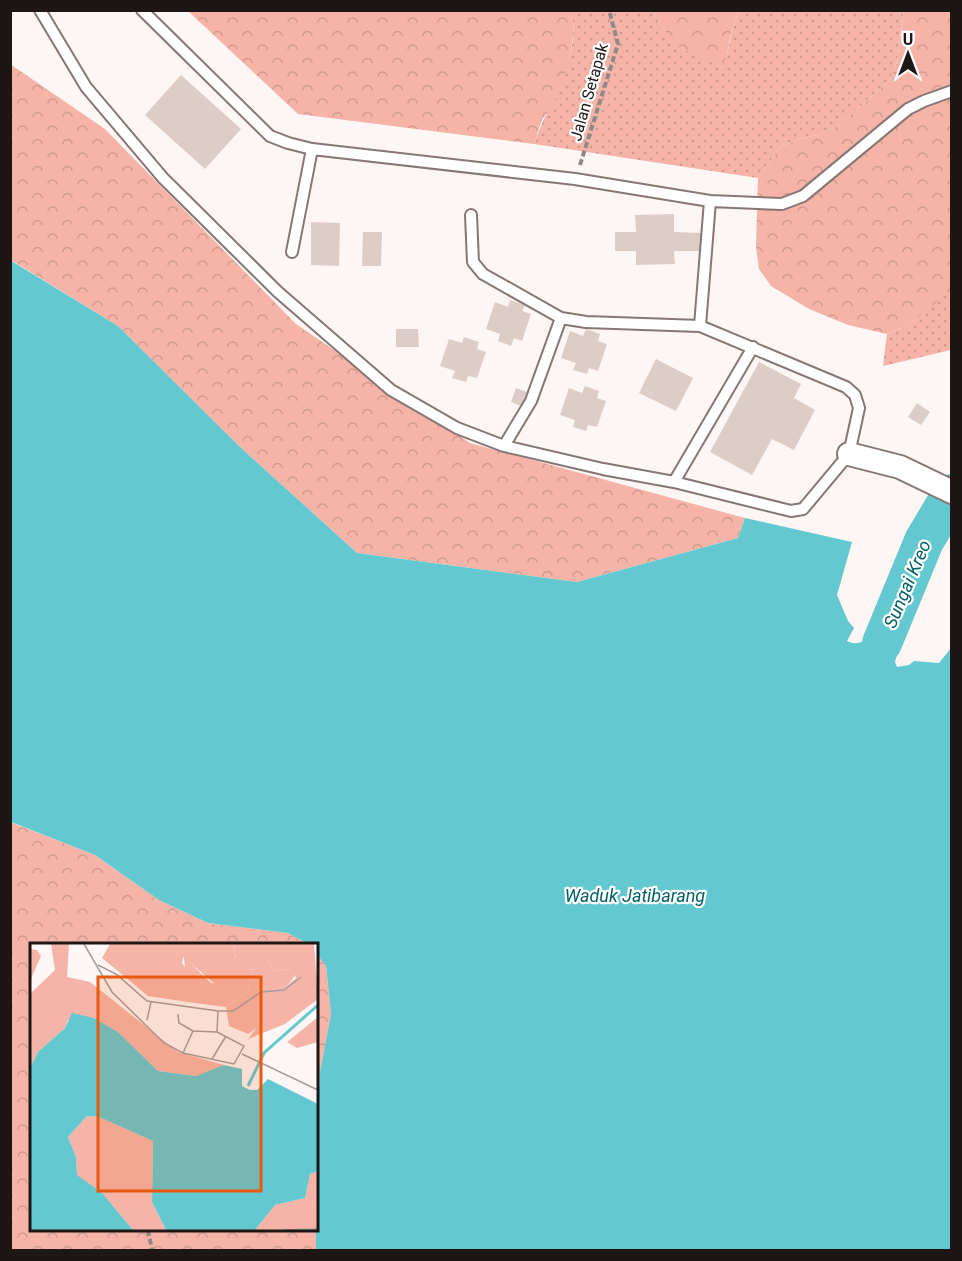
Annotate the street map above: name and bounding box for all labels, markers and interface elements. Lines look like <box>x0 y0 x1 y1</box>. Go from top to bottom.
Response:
north arrow <box>878 24 938 84</box>
text: U <box>903 30 913 49</box>
street label: Jalan Setapak <box>566 40 612 143</box>
water label: Sungai Kreo <box>879 537 935 631</box>
water label: Waduk Jatibarang <box>565 885 705 906</box>
inset map <box>30 943 318 1231</box>

